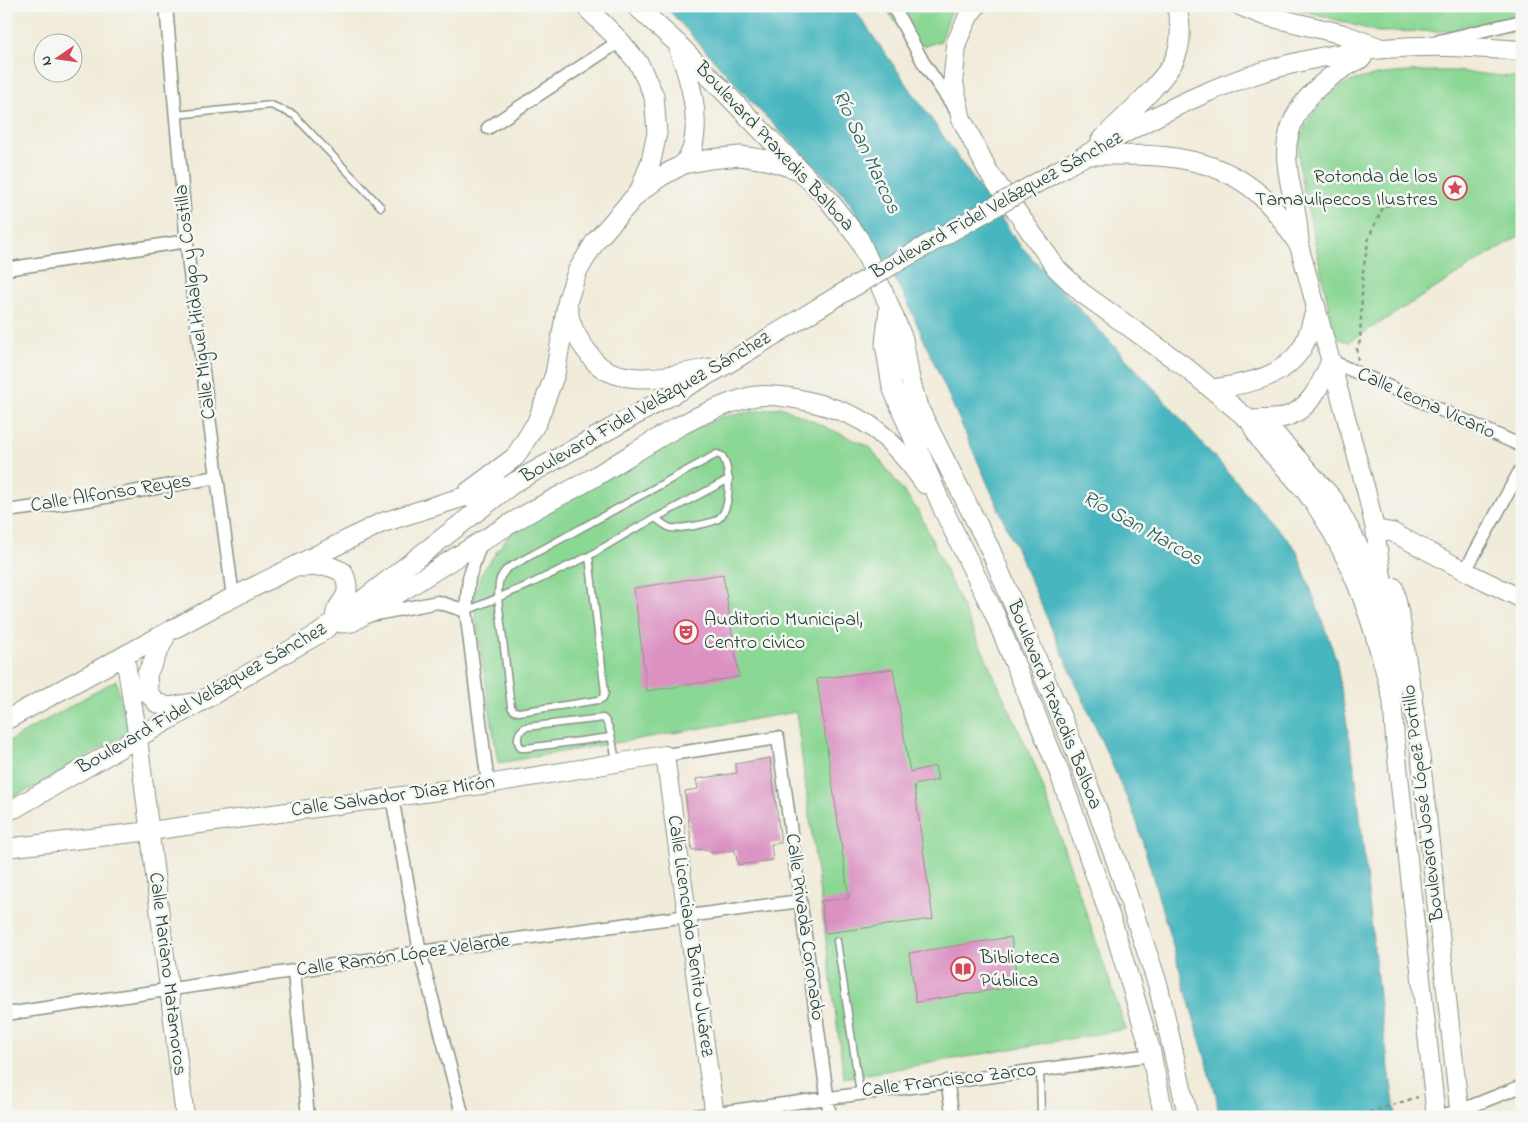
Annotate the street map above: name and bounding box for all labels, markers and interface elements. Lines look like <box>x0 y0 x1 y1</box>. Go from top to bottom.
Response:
north arrow <box>32 32 82 82</box>
text: N <box>36 54 58 68</box>
street label: Boulevard Praxedis Balboa <box>687 55 861 239</box>
water label: Río San Marcos <box>824 85 908 219</box>
street label: Boulevard Fidel Velázquez Sánchez <box>865 124 1129 288</box>
place label: Rotonda de los Tamaulipecos Ilustres <box>1255 163 1438 215</box>
place icon: Rotonda de los Tamaulipecos Ilustres <box>1442 175 1468 201</box>
street label: Calle Miguel Hidalgo y Costilla <box>167 183 226 421</box>
street label: Boulevard Fidel Velázquez Sánchez <box>515 324 777 492</box>
street label: Calle Leona Vicario <box>1352 360 1500 448</box>
street label: Calle Alfonso Reyes <box>29 467 193 521</box>
water label: Río San Marcos <box>1076 484 1208 575</box>
street label: Boulevard Praxedis Balboa <box>998 595 1109 814</box>
place label: Auditorio Municipal, Centro civico <box>704 606 863 658</box>
street label: Boulevard Fidel Velázquez Sánchez <box>71 615 333 783</box>
theatre icon: Auditorio Municipal, Centro civico <box>673 619 699 645</box>
street label: Boulevard José López Portillo <box>1395 683 1453 924</box>
street label: Calle Salvador Díaz Mirón <box>289 768 497 826</box>
street label: Calle Licenciado Benito Juárez <box>659 813 721 1059</box>
street label: Calle Privada Coronado <box>777 832 831 1022</box>
street label: Calle Mariano Matamoros <box>140 871 194 1077</box>
street label: Calle Ramón López Velarde <box>295 927 512 985</box>
place label: Biblioteca Pública <box>979 944 1060 996</box>
library icon: Biblioteca Pública <box>950 956 976 982</box>
street label: Calle Francisco Zarco <box>860 1056 1038 1106</box>

